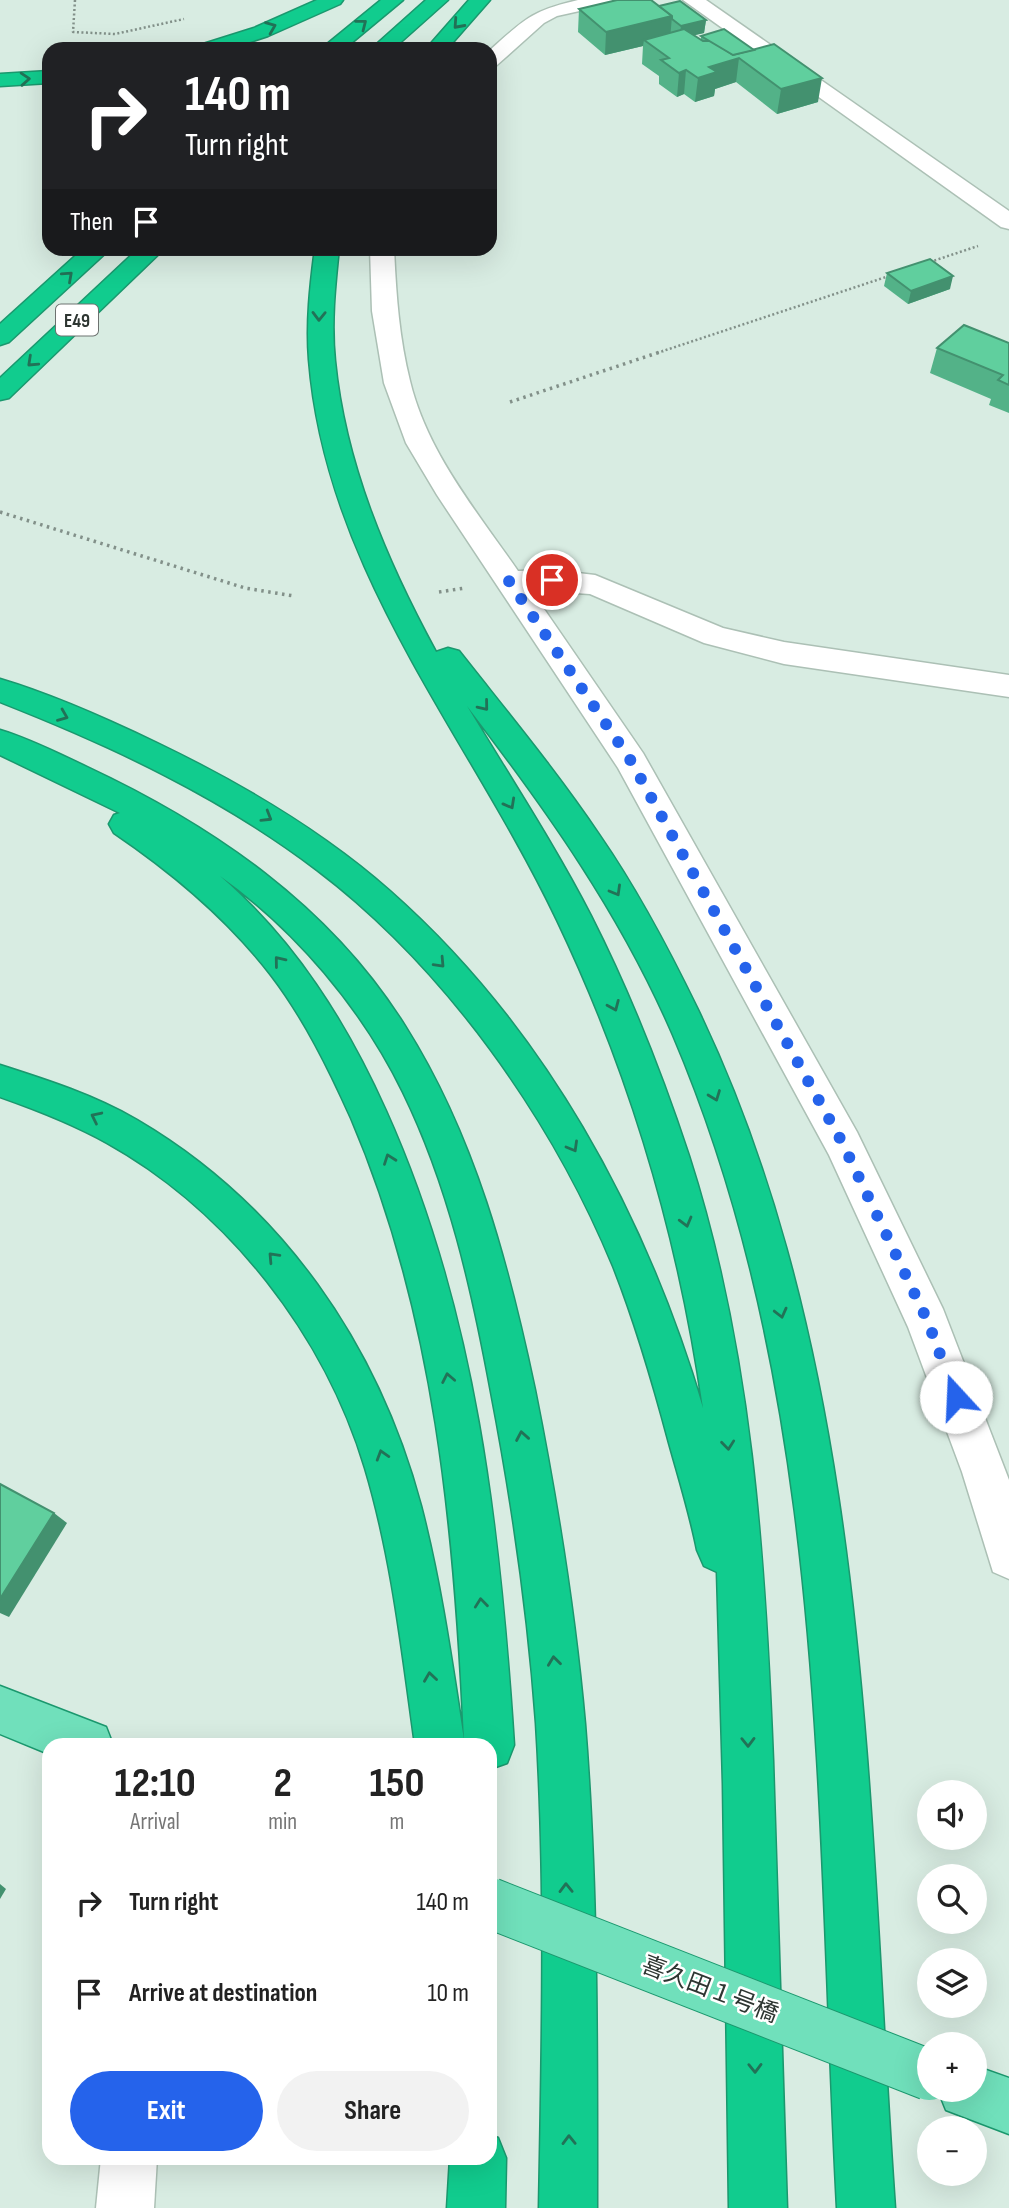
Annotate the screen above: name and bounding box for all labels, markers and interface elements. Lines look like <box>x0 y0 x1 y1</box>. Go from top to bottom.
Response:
one-way arrow <box>453 16 466 29</box>
one-way arrow <box>354 20 366 33</box>
one-way arrow <box>264 22 276 36</box>
text: 140 m <box>185 66 291 125</box>
icon: right <box>70 70 161 161</box>
one-way arrow <box>19 72 30 87</box>
text: Turn right <box>185 126 289 165</box>
icon: arrive <box>127 203 165 241</box>
text: Then <box>70 207 113 238</box>
one-way arrow <box>60 272 73 285</box>
road number: E49 <box>56 304 98 336</box>
one-way arrow <box>311 311 327 322</box>
one-way arrow <box>27 354 40 367</box>
pin <box>522 550 582 610</box>
icon: arrive <box>533 561 571 599</box>
one-way arrow <box>476 698 489 710</box>
one-way arrow <box>56 708 69 722</box>
one-way arrow <box>502 796 515 809</box>
one-way arrow <box>259 809 272 822</box>
one-way arrow <box>607 884 620 897</box>
one-way arrow <box>432 955 444 968</box>
one-way arrow <box>275 957 287 970</box>
one-way arrow <box>606 999 620 1011</box>
one-way arrow <box>707 1089 721 1101</box>
one-way arrow <box>91 1111 103 1125</box>
one-way arrow <box>565 1140 578 1153</box>
one-way arrow <box>383 1153 397 1165</box>
one-way arrow <box>678 1215 692 1227</box>
one-way arrow <box>269 1252 282 1265</box>
one-way arrow <box>773 1307 787 1319</box>
position arrow <box>919 1360 993 1434</box>
one-way arrow <box>441 1372 456 1384</box>
one-way arrow <box>515 1430 530 1441</box>
one-way arrow <box>721 1439 736 1451</box>
one-way arrow <box>376 1449 391 1461</box>
one-way arrow <box>473 1597 488 1609</box>
one-way arrow <box>547 1655 562 1666</box>
one-way arrow <box>422 1671 437 1683</box>
one-way arrow <box>740 1737 755 1748</box>
text: 12:10 <box>114 1758 196 1809</box>
text: 2 <box>273 1758 292 1809</box>
text: 150 <box>370 1758 425 1809</box>
map controls <box>917 1780 987 2186</box>
button: sound <box>917 1780 987 1850</box>
text: Arrival <box>130 1808 180 1836</box>
text: min <box>268 1808 297 1836</box>
text: m <box>390 1808 404 1836</box>
button: search <box>917 1864 987 1934</box>
one-way arrow <box>558 1882 574 1893</box>
icon: right <box>70 1884 108 1922</box>
text: Turn right <box>129 1887 218 1918</box>
text: 140 m <box>417 1887 469 1918</box>
button: layers <box>917 1948 987 2018</box>
street label: 喜久田１号橋 <box>637 1950 782 2029</box>
icon: arrive <box>70 1975 108 2013</box>
text: Arrive at destination <box>129 1978 317 2009</box>
text: 10 m <box>427 1978 469 2009</box>
button: + <box>917 2032 987 2102</box>
one-way arrow <box>747 2062 762 2073</box>
button: Exit <box>70 2071 263 2151</box>
button: Share <box>277 2071 469 2151</box>
button: − <box>917 2116 987 2186</box>
one-way arrow <box>561 2134 576 2145</box>

